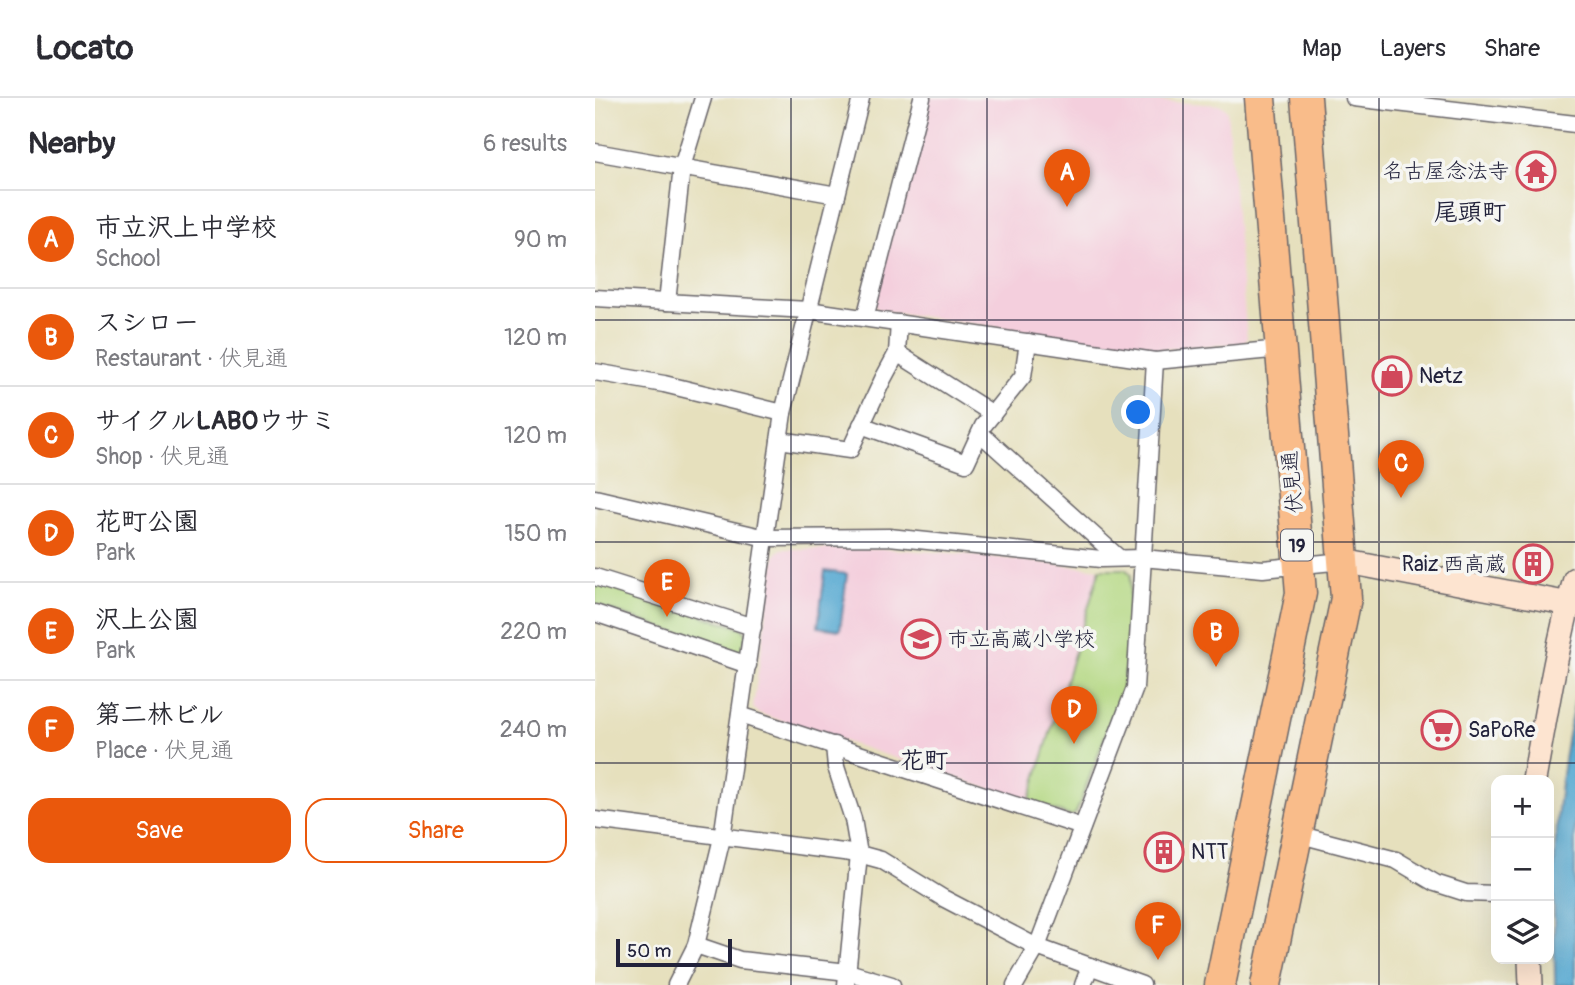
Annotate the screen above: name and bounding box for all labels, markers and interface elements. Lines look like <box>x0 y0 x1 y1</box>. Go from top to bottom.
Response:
text: Locato <box>35 28 133 69</box>
text: Map <box>1302 34 1342 63</box>
text: Layers <box>1380 34 1446 63</box>
text: Share <box>1484 34 1540 63</box>
text: Nearby <box>28 125 115 162</box>
text: 6 results <box>483 129 567 158</box>
pin: A <box>1044 149 1090 207</box>
temple icon: 名古屋念法寺 <box>1515 150 1557 192</box>
place label: 名古屋念法寺 <box>1383 158 1509 185</box>
district label: 尾頭町 <box>1434 198 1506 227</box>
text: 市立沢上中学校 <box>95 212 277 244</box>
text: A <box>44 225 58 254</box>
text: 90 m <box>514 225 567 254</box>
text: School <box>95 244 161 273</box>
text: スシロー <box>95 307 199 339</box>
text: B <box>44 323 58 352</box>
text: 120 m <box>504 323 567 352</box>
text: Restaurant · 伏見通 <box>95 344 288 373</box>
shop icon: Netz <box>1371 355 1413 397</box>
place label: Netz <box>1419 363 1463 390</box>
your location <box>1121 395 1155 429</box>
text: サイクルLABOウサミ <box>95 405 336 437</box>
text: C <box>44 421 58 450</box>
text: 120 m <box>504 421 567 450</box>
pin: C <box>1378 440 1424 498</box>
text: Shop · 伏見通 <box>95 442 229 471</box>
street label: 伏見通 <box>1276 449 1309 515</box>
text: 花町公園 <box>95 506 199 538</box>
text: D <box>44 519 58 548</box>
text: 150 m <box>504 519 567 548</box>
road number: 19 <box>1281 530 1313 560</box>
text: Park <box>95 538 135 567</box>
building icon: Raiz 西高蔵 <box>1512 543 1554 585</box>
place label: Raiz 西高蔵 <box>1402 551 1506 578</box>
pin: E <box>644 559 690 617</box>
text: 沢上公園 <box>95 604 199 636</box>
pin: B <box>1193 609 1239 667</box>
text: E <box>45 617 57 646</box>
text: 220 m <box>500 617 567 646</box>
school or university icon: 市立高蔵小学校 <box>900 618 942 660</box>
place label: 市立高蔵小学校 <box>948 626 1095 653</box>
text: Park <box>95 636 135 665</box>
pin: D <box>1051 686 1097 744</box>
text: 第二林ビル <box>95 699 224 731</box>
supermarket icon: SaPoRe <box>1420 709 1462 751</box>
text: F <box>44 715 58 744</box>
text: 240 m <box>500 715 567 744</box>
place label: SaPoRe <box>1468 717 1536 744</box>
text: Place · 伏見通 <box>95 736 233 765</box>
district label: 花町 <box>900 746 948 775</box>
map controls <box>1491 775 1554 964</box>
button: + <box>1491 775 1554 838</box>
button: Save <box>28 798 291 863</box>
button: Share <box>305 798 567 863</box>
building icon: NTT <box>1143 831 1185 873</box>
button: − <box>1491 838 1554 901</box>
place label: NTT <box>1191 839 1229 866</box>
button: layers <box>1491 901 1554 964</box>
pin: F <box>1135 902 1181 960</box>
scale bar <box>616 936 731 968</box>
text: 50 m <box>627 939 671 963</box>

